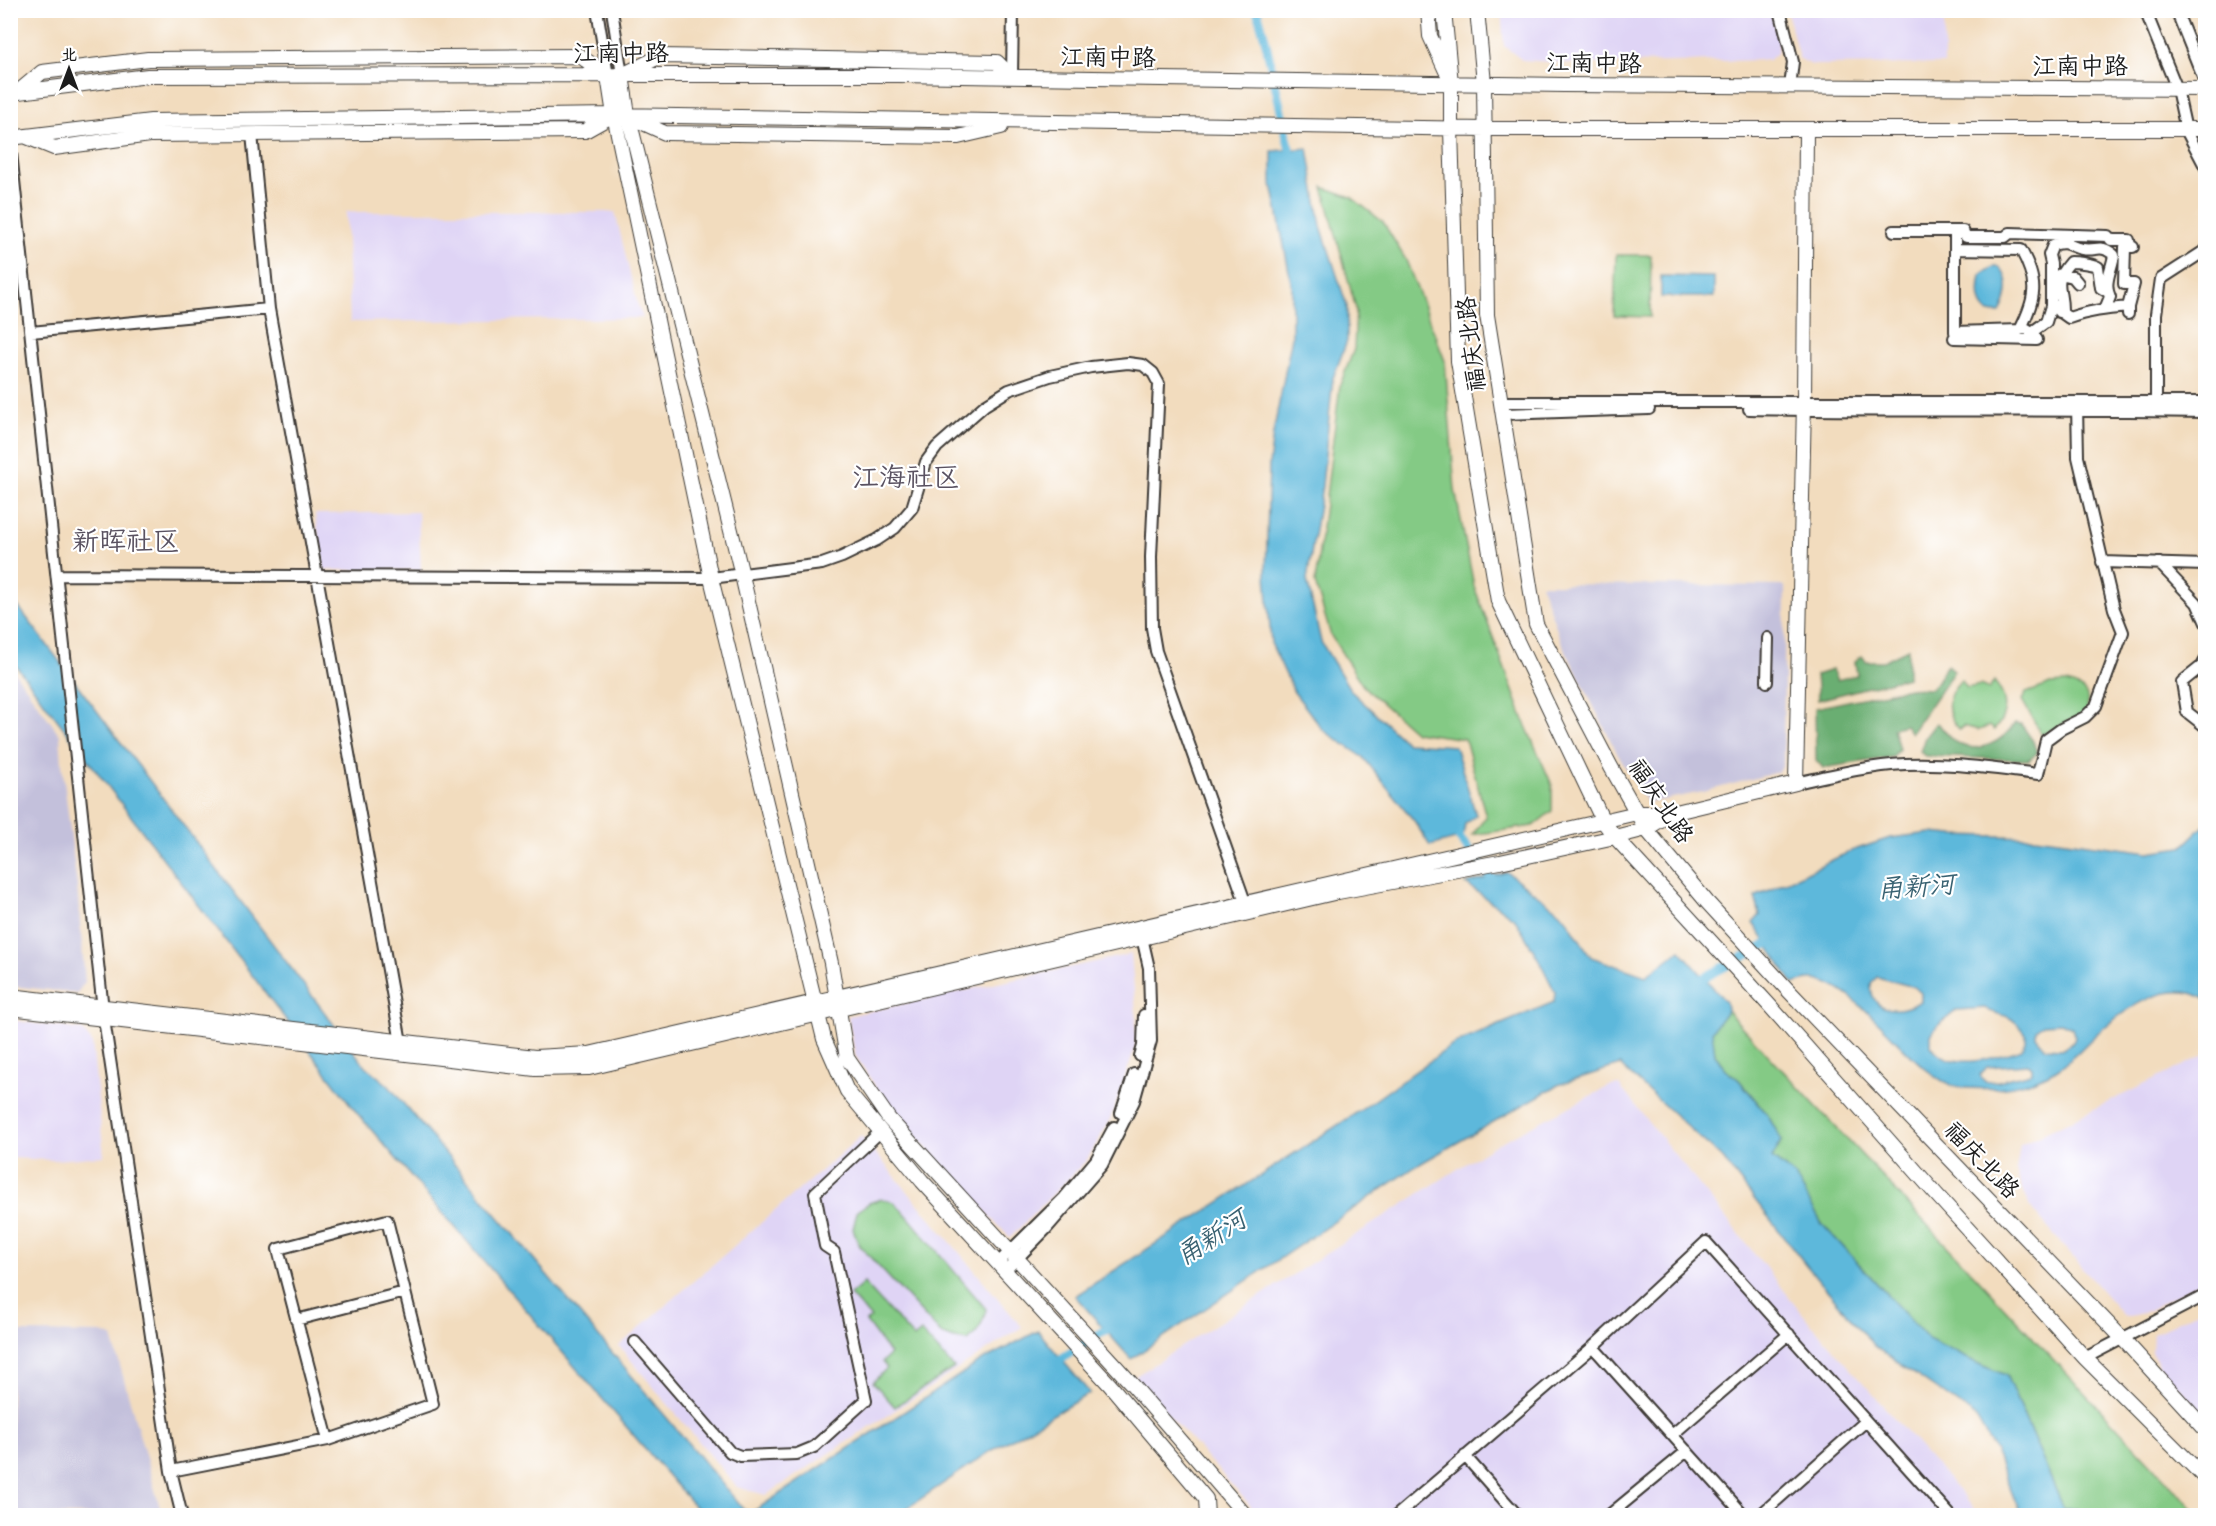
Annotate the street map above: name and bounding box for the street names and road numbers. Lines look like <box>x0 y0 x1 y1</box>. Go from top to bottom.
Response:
street label: 江南中路 <box>573 38 669 73</box>
street label: 江南中路 <box>1060 41 1156 78</box>
street label: 江南中路 <box>1546 47 1642 84</box>
street label: 江南中路 <box>2032 51 2128 86</box>
street label: 福庆北路 <box>1450 294 1497 393</box>
street label: 福庆北路 <box>1618 753 1700 852</box>
street label: 福庆北路 <box>1934 1115 2026 1208</box>

